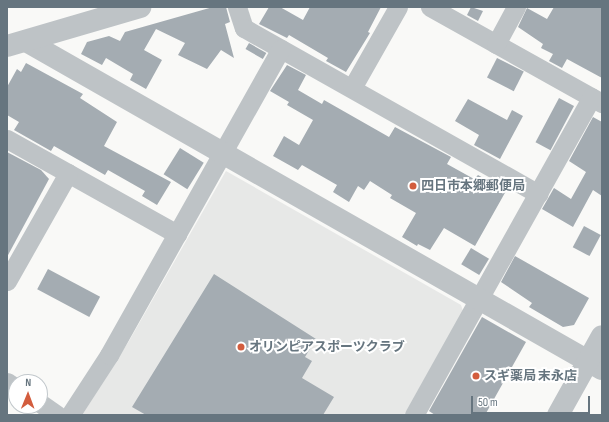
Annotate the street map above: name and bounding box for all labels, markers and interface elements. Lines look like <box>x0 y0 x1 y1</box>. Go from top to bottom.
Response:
place label: 四日市本郷郵便局 <box>421 178 525 194</box>
marker: 四日市本郷郵便局 <box>408 181 418 191</box>
place label: オリンピアスポーツクラブ <box>249 339 405 355</box>
marker: オリンピアスポーツクラブ <box>236 342 246 352</box>
place label: スギ薬局 末永店 <box>484 368 577 384</box>
marker: スギ薬局 末永店 <box>471 371 481 381</box>
north arrow <box>8 374 48 414</box>
text: N <box>25 376 31 389</box>
scale bar <box>473 388 592 414</box>
text: 50 m <box>478 395 498 410</box>

